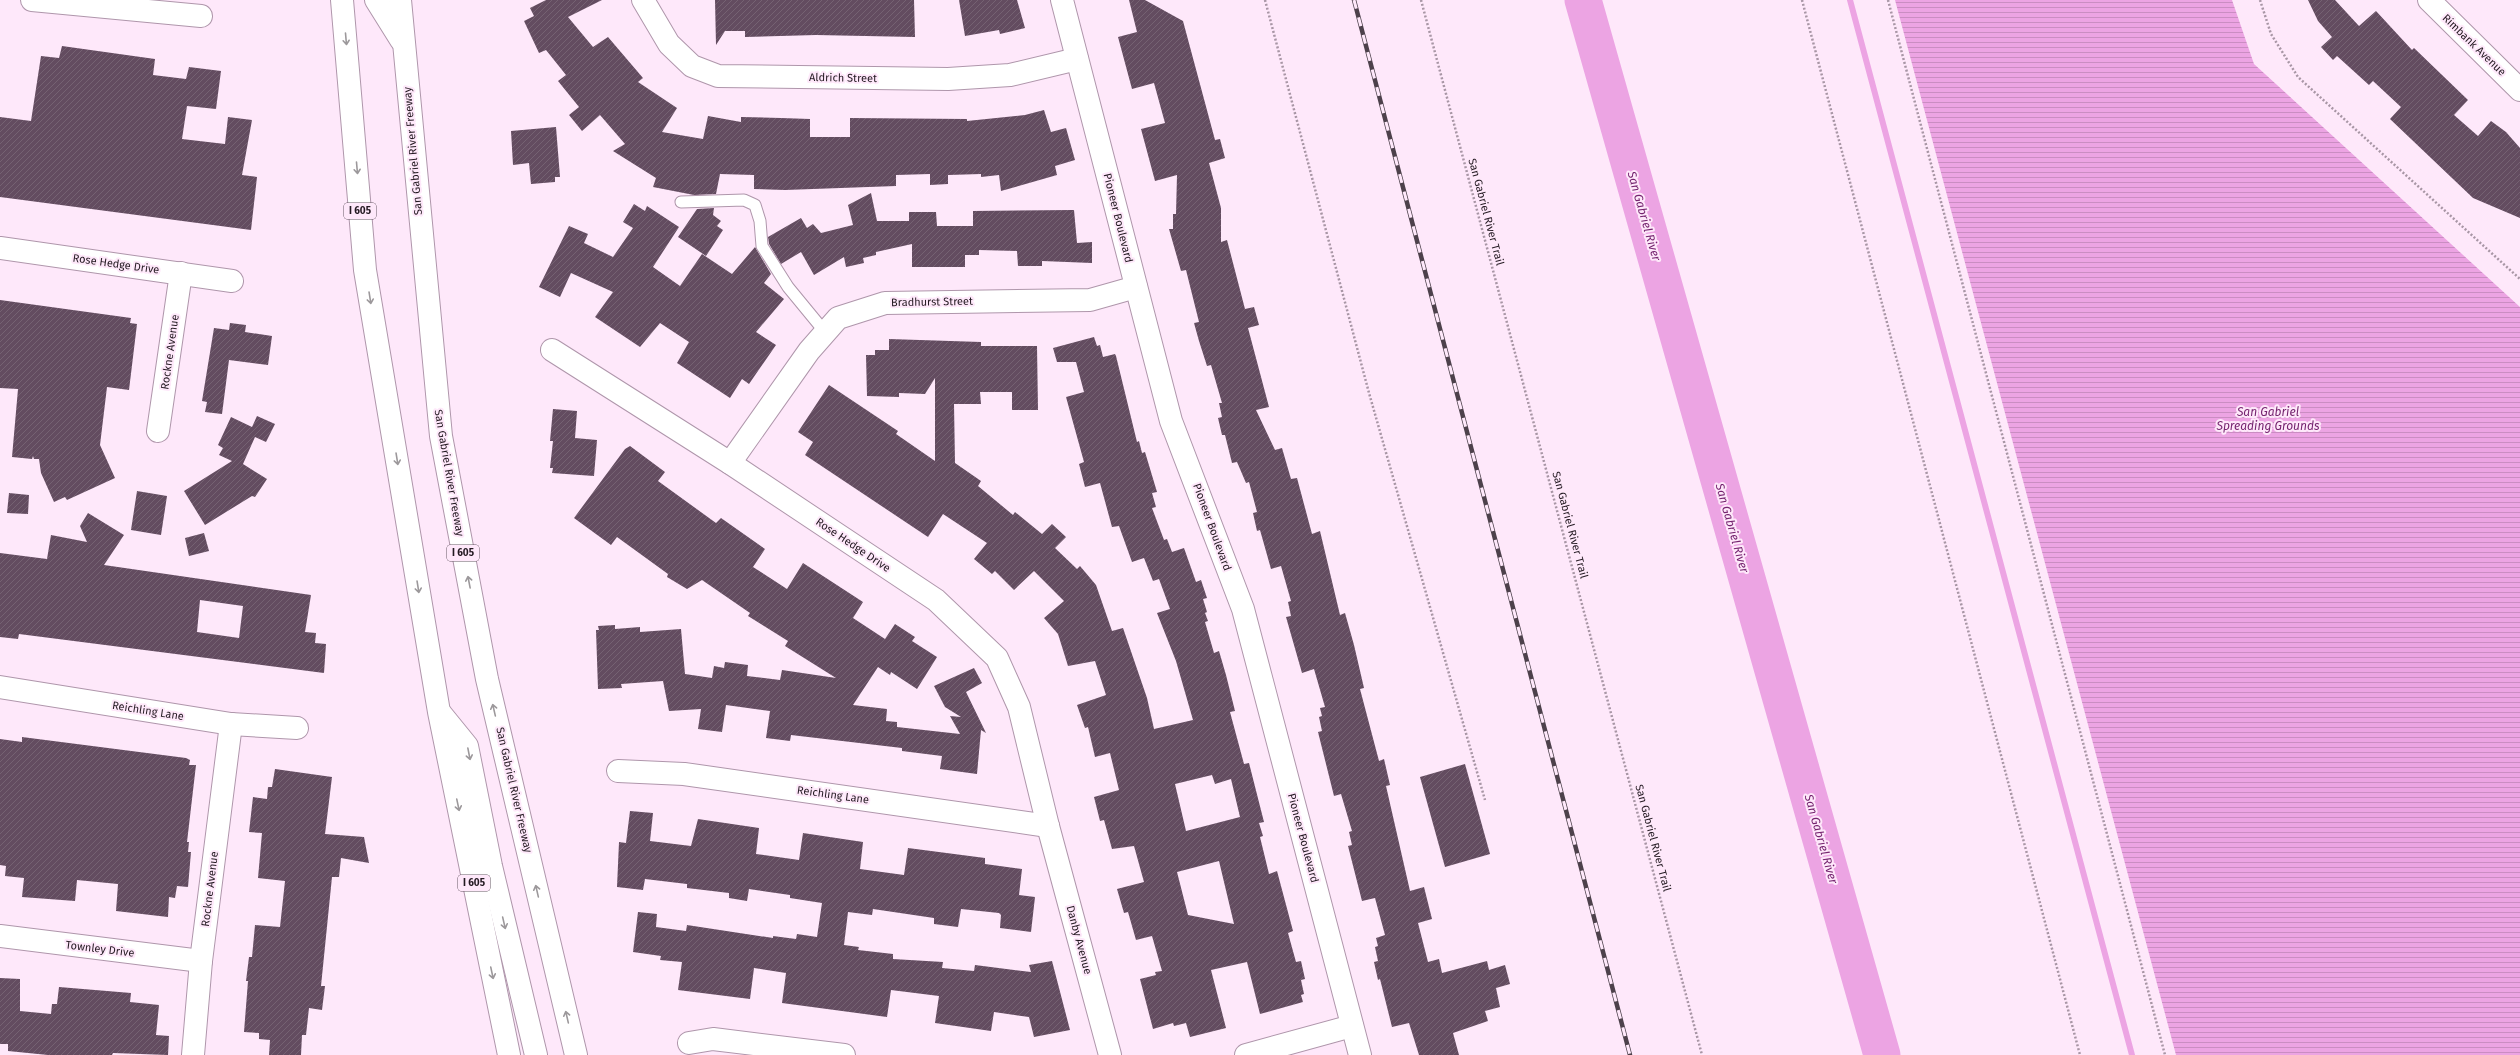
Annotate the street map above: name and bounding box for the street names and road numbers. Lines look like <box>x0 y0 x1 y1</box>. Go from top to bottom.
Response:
street label: Rimbank Avenue <box>2440 11 2508 79</box>
street label: Aldrich Street <box>809 71 877 85</box>
street label: San Gabriel River Freeway <box>401 86 425 216</box>
street label: San Gabriel River Trail <box>1465 157 1507 267</box>
street label: Pioneer Boulevard <box>1101 172 1135 264</box>
road number: I 605 <box>344 203 376 219</box>
street label: Rose Hedge Drive <box>72 251 160 277</box>
street label: Bradhurst Street <box>891 295 973 309</box>
street label: Rockne Avenue <box>158 314 182 390</box>
street label: San Gabriel River Freeway <box>431 409 467 538</box>
street label: San Gabriel River Trail <box>1549 470 1591 580</box>
street label: Pioneer Boulevard <box>1190 482 1234 572</box>
street label: Rose Hedge Drive <box>813 515 893 575</box>
road number: I 605 <box>447 545 479 561</box>
street label: Reichling Lane <box>111 699 185 723</box>
street label: San Gabriel River Freeway <box>493 726 535 855</box>
street label: San Gabriel River Trail <box>1632 783 1674 893</box>
street label: Reichling Lane <box>796 784 870 806</box>
street label: Pioneer Boulevard <box>1285 792 1321 884</box>
street label: Rockne Avenue <box>199 851 221 927</box>
road number: I 605 <box>458 875 490 891</box>
street label: Danby Avenue <box>1064 904 1094 976</box>
street label: Townley Drive <box>65 938 135 960</box>

